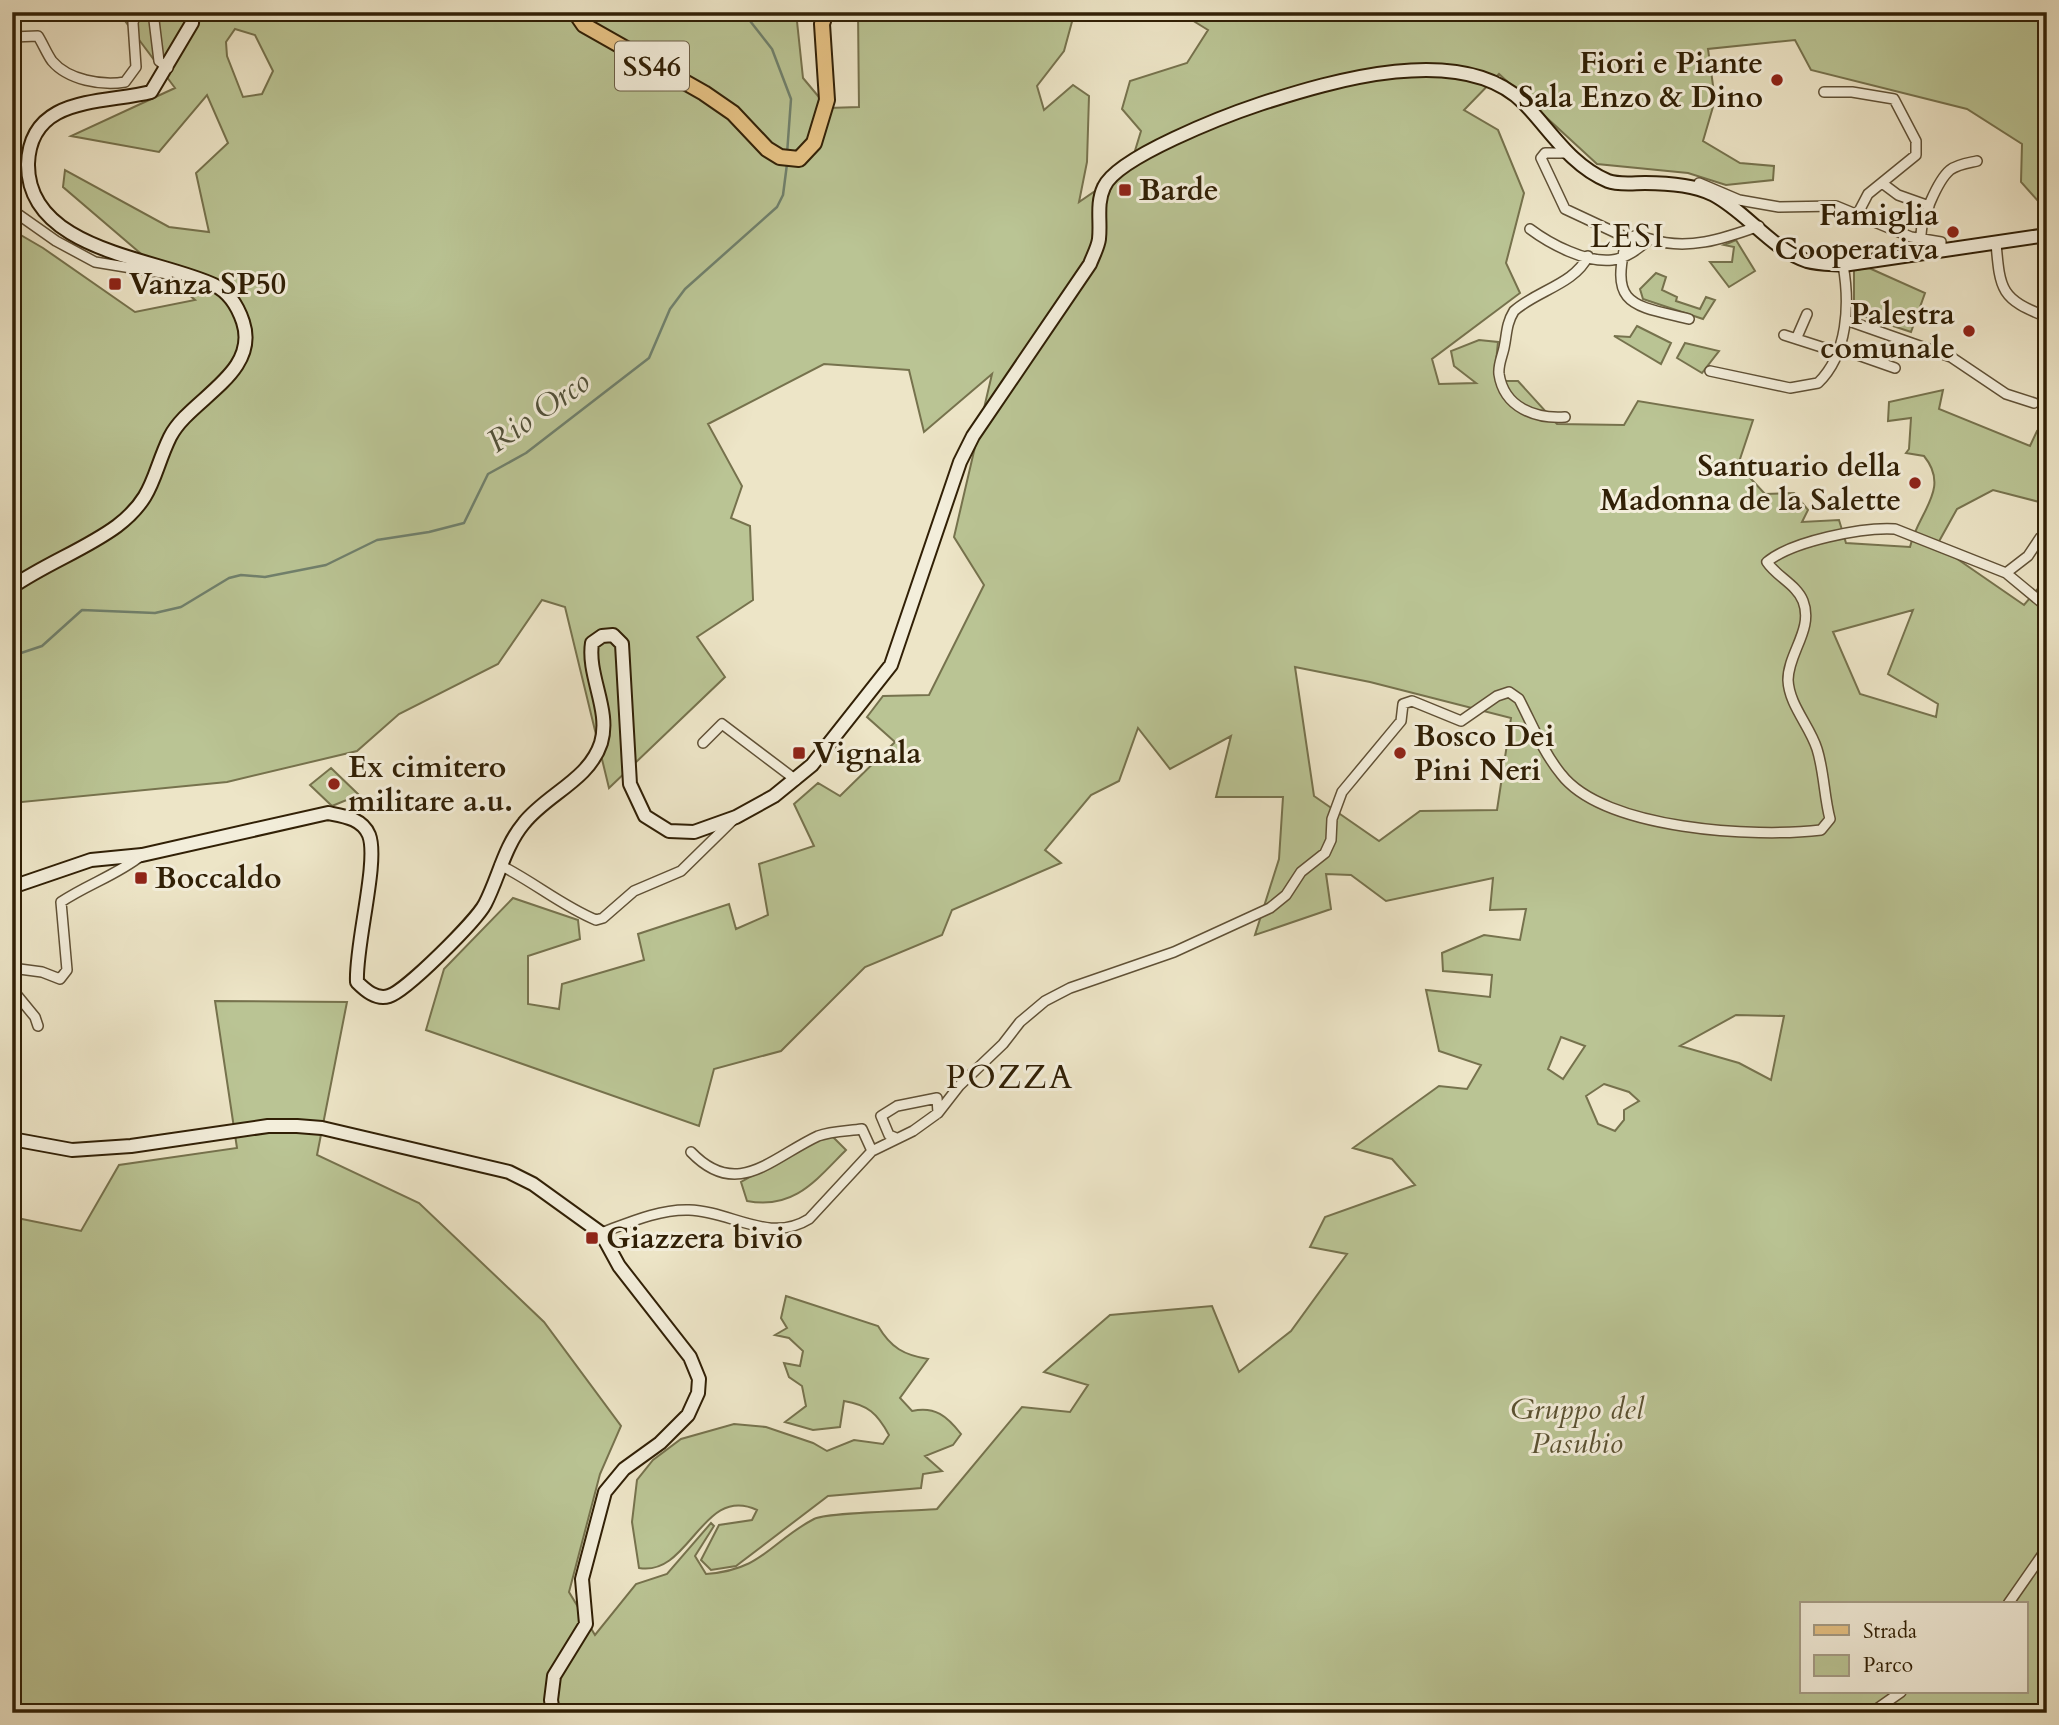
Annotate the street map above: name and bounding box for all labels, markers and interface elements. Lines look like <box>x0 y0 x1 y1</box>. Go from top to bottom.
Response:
road number: SS46 <box>615 42 689 90</box>
place label: Fiori e Piante Sala Enzo & Dino <box>1518 43 1763 118</box>
marker: Fiori e Piante Sala Enzo & Dino <box>1769 72 1785 88</box>
place label: Barde <box>1139 170 1219 211</box>
marker: Barde <box>1117 182 1133 198</box>
place label: Famiglia Cooperativa <box>1774 195 1939 270</box>
district label: LESI <box>1590 214 1666 259</box>
marker: Famiglia Cooperativa <box>1945 224 1961 240</box>
place label: Vanza SP50 <box>129 264 286 305</box>
marker: Vanza SP50 <box>107 276 123 292</box>
place label: Palestra comunale <box>1820 294 1955 369</box>
marker: Palestra comunale <box>1961 323 1977 339</box>
water label: Rio Orco <box>478 360 599 463</box>
place label: Santuario della Madonna de la Salette <box>1600 446 1901 521</box>
marker: Santuario della Madonna de la Salette <box>1907 475 1923 491</box>
place label: Bosco Dei Pini Neri <box>1414 716 1555 791</box>
place label: Vignala <box>813 733 921 774</box>
marker: Vignala <box>791 745 807 761</box>
marker: Bosco Dei Pini Neri <box>1392 745 1408 761</box>
place label: Ex cimitero militare a.u. <box>348 747 513 822</box>
marker: Ex cimitero militare a.u. <box>326 776 342 792</box>
place label: Boccaldo <box>155 858 281 899</box>
marker: Boccaldo <box>133 870 149 886</box>
district label: POZZA <box>946 1055 1074 1100</box>
place label: Giazzera bivio <box>606 1218 803 1259</box>
marker: Giazzera bivio <box>584 1230 600 1246</box>
park label: Gruppo del Pasubio <box>1510 1389 1645 1464</box>
legend <box>1800 1602 2028 1694</box>
text: Strada <box>1863 1617 1917 1646</box>
text: Parco <box>1863 1651 1913 1680</box>

